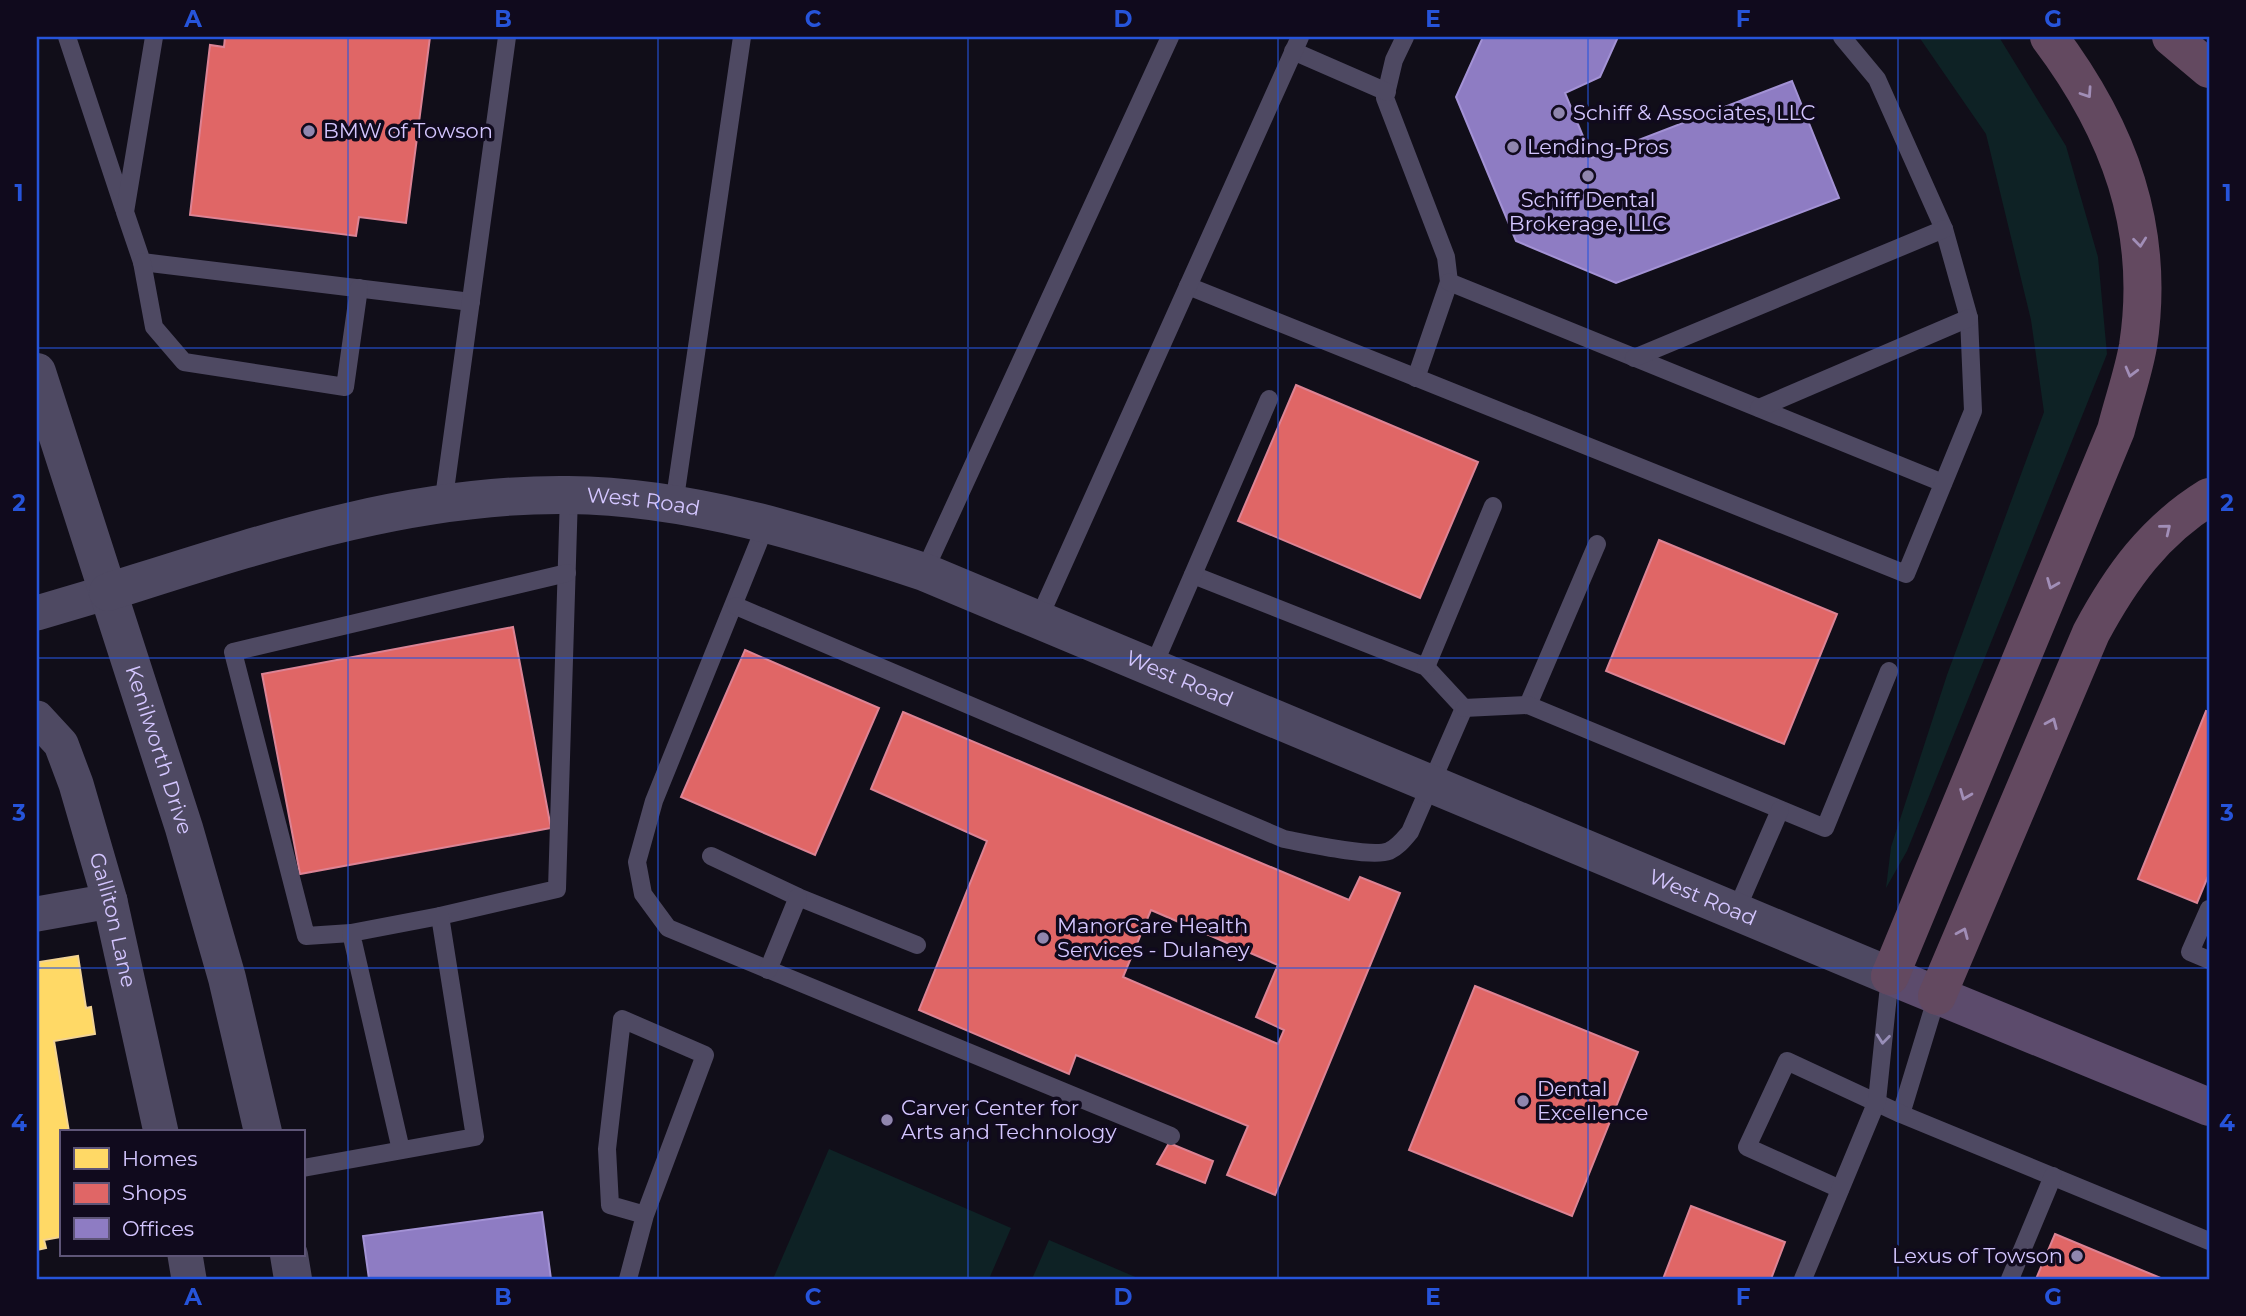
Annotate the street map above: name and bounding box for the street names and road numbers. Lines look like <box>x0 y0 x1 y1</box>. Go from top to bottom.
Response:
street label: West Road <box>586 482 702 521</box>
street label: West Road <box>1122 645 1237 712</box>
street label: Kenilworth Drive <box>120 662 198 837</box>
street label: Galliton Lane <box>85 849 142 990</box>
street label: West Road <box>1645 864 1760 931</box>

